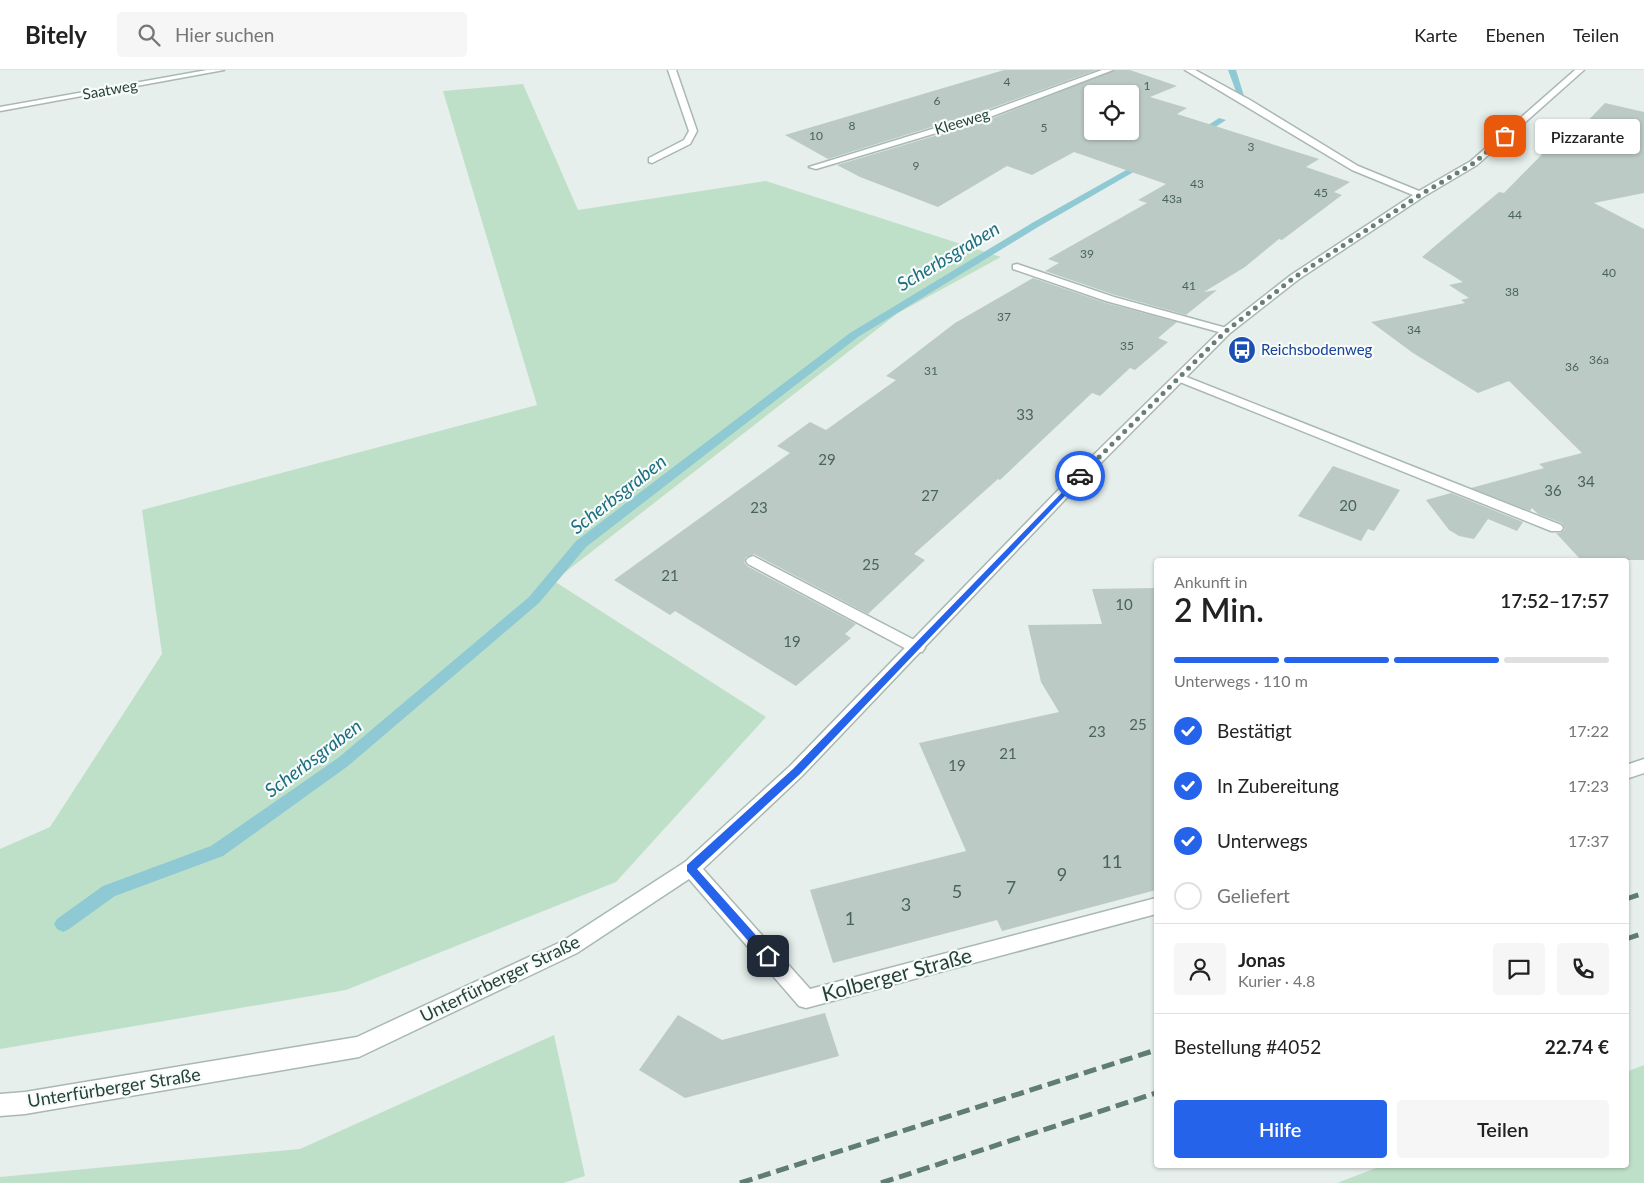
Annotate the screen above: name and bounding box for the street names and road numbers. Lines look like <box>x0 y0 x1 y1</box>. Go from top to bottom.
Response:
street label: Saatweg <box>81 75 139 103</box>
street label: Kleeweg <box>932 104 992 138</box>
street label: Unterfürberger Straße <box>416 930 583 1026</box>
street label: Kolberger Straße <box>819 942 974 1006</box>
street label: Unterfürberger Straße <box>26 1062 202 1112</box>

